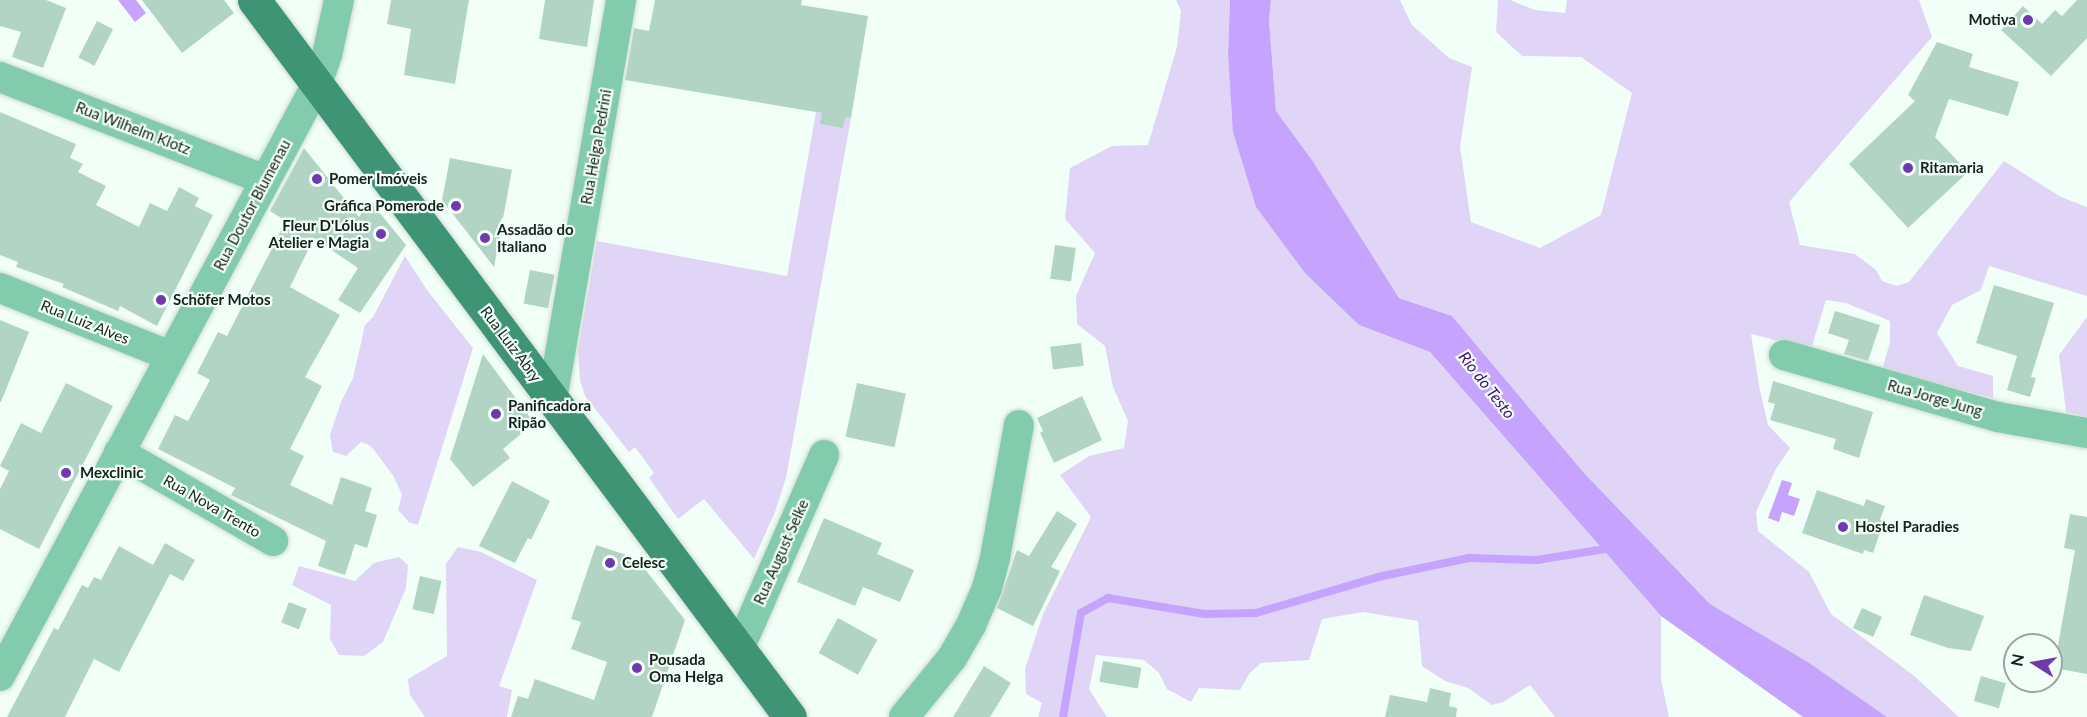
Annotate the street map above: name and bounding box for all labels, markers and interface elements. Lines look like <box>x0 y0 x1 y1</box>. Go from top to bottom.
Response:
place label: Motiva <box>1969 11 2016 29</box>
marker: Motiva <box>2021 13 2035 27</box>
street label: Rua Helga Pedrini <box>577 88 615 206</box>
street label: Rua Wilhelm Klotz <box>73 98 193 158</box>
street label: Rua Doutor Blumenau <box>210 136 294 274</box>
place label: Ritamaria <box>1920 159 1984 177</box>
marker: Ritamaria <box>1901 161 1915 175</box>
place label: Pomer Imóveis <box>329 170 428 188</box>
marker: Pomer Imóveis <box>310 172 324 186</box>
place label: Gráfica Pomerode <box>324 197 444 215</box>
marker: Gráfica Pomerode <box>449 199 463 213</box>
place label: Fleur D'Lólus Atelier e Magia <box>268 216 369 251</box>
place label: Assadão do Italiano <box>497 220 574 255</box>
marker: Fleur D'Lólus Atelier e Magia <box>374 227 388 241</box>
marker: Assadão do Italiano <box>478 231 492 245</box>
place label: Schöfer Motos <box>173 291 271 309</box>
marker: Schöfer Motos <box>154 293 168 307</box>
street label: Rua Luiz Alves <box>38 296 132 348</box>
street label: Rua Luiz Abry <box>477 303 545 385</box>
water label: Rio do Testo <box>1455 347 1519 423</box>
street label: Rua Jorge Jung <box>1885 376 1985 420</box>
place label: Panificadora Ripão <box>508 396 591 431</box>
marker: Panificadora Ripão <box>489 407 503 421</box>
marker: Mexclinic <box>57 464 75 482</box>
place label: Mexclinic <box>80 464 144 482</box>
street label: Rua Nova Trento <box>160 471 264 541</box>
street label: Rua August Selke <box>750 496 812 608</box>
place label: Hostel Paradies <box>1855 518 1959 536</box>
marker: Hostel Paradies <box>1836 520 1850 534</box>
place label: Celesc <box>622 554 665 572</box>
marker: Celesc <box>603 556 617 570</box>
north arrow <box>2003 633 2063 693</box>
place label: Pousada Oma Helga <box>649 650 723 685</box>
text: N <box>2006 652 2027 668</box>
marker: Pousada Oma Helga <box>630 661 644 675</box>

